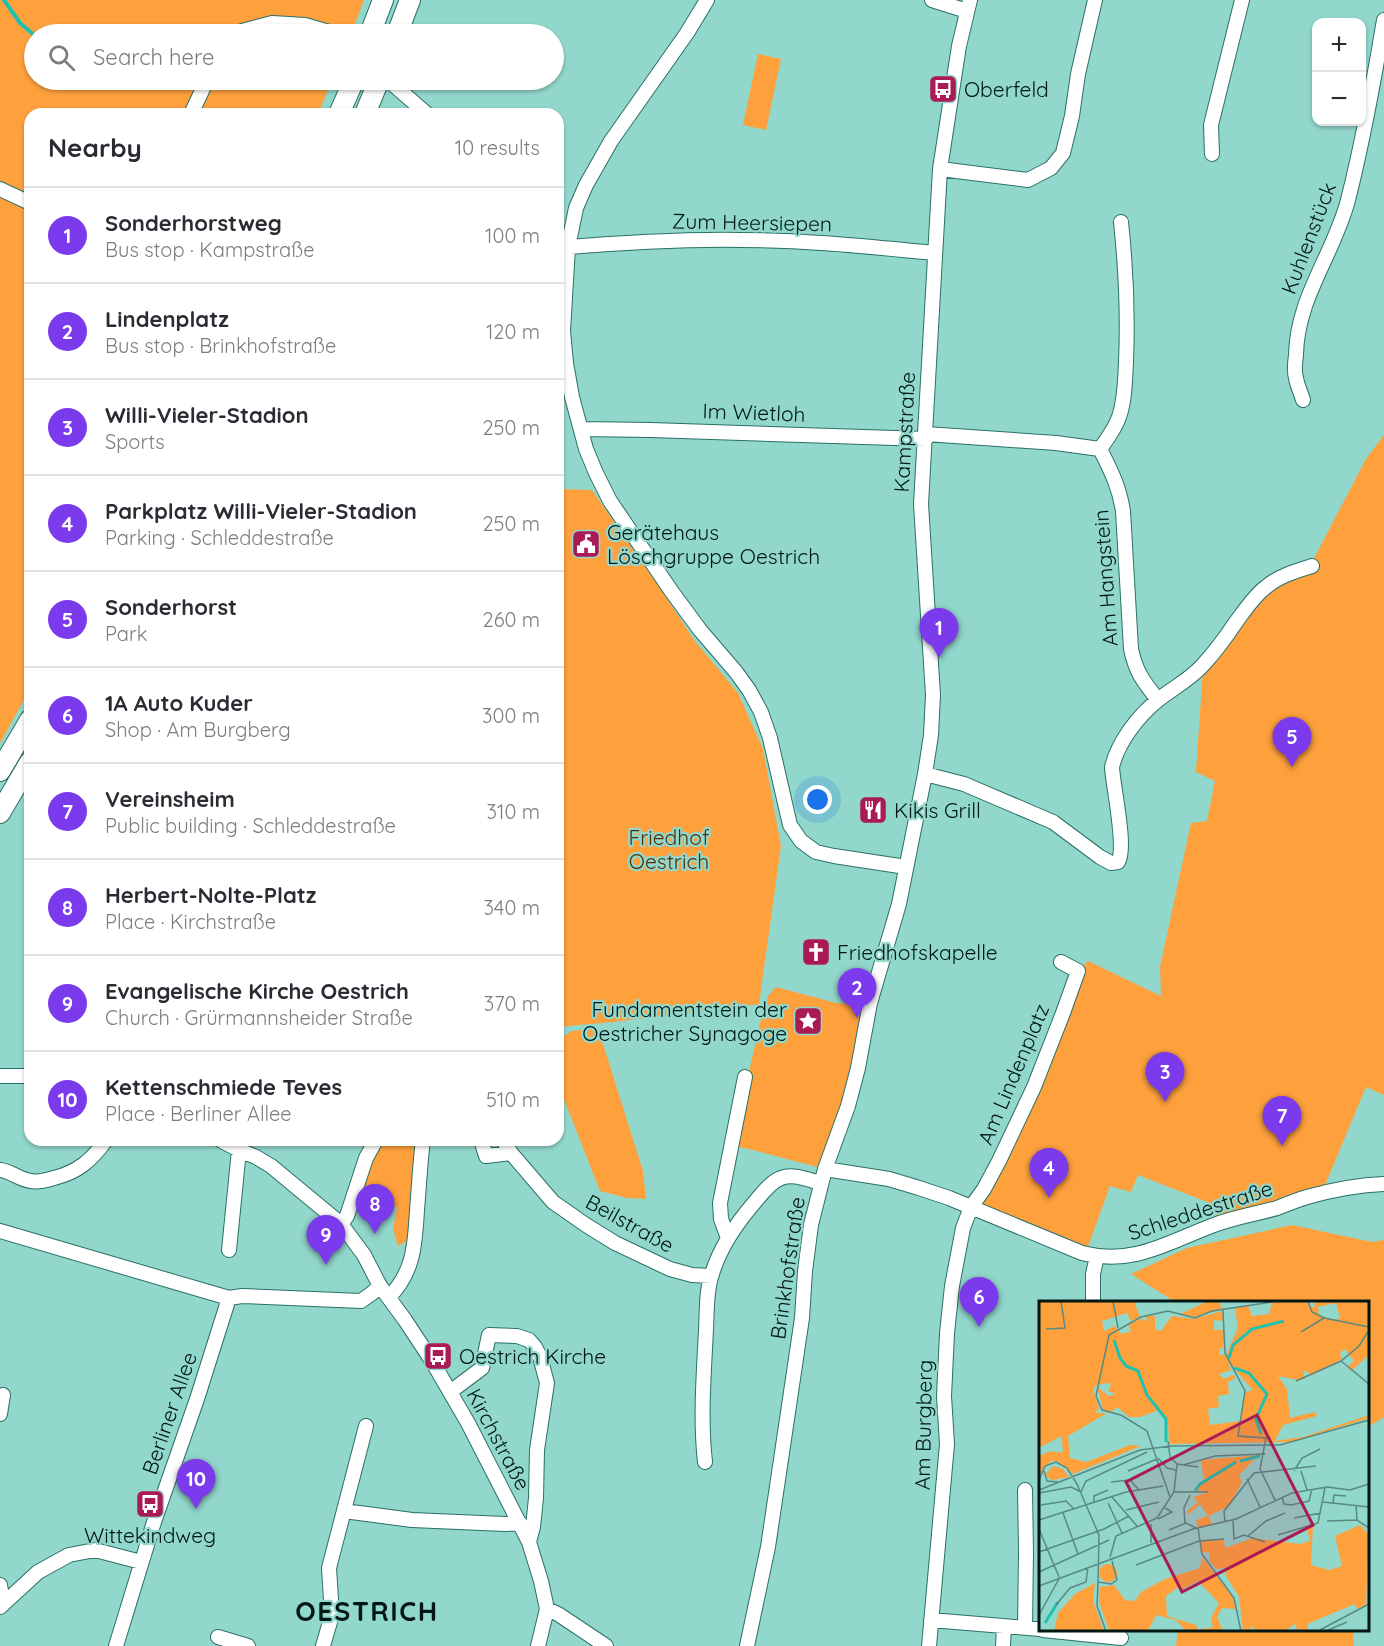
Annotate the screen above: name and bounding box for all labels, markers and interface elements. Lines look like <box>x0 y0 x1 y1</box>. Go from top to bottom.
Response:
map controls <box>1312 18 1366 126</box>
button: + <box>1312 18 1366 72</box>
search box <box>24 24 564 90</box>
icon: search <box>45 41 78 74</box>
text: Search here <box>93 43 214 71</box>
button: − <box>1312 72 1366 126</box>
bus stop icon: Oberfeld <box>927 73 959 105</box>
place label: Oberfeld <box>964 76 1049 102</box>
text: Nearby <box>48 131 142 164</box>
text: 10 results <box>455 135 540 160</box>
street label: Kuhlenstück <box>1275 179 1341 297</box>
street label: Zum Heersiepen <box>672 208 832 236</box>
text: Sonderhorstweg <box>105 209 282 237</box>
text: 1 <box>64 223 71 248</box>
text: 100 m <box>485 223 540 248</box>
text: Bus stop · Kampstraße <box>105 237 314 262</box>
text: Lindenplatz <box>105 305 229 333</box>
text: 2 <box>62 319 73 344</box>
text: 120 m <box>486 319 540 344</box>
text: Bus stop · Brinkhofstraße <box>105 333 336 358</box>
street label: Kampstraße <box>888 371 920 493</box>
street label: Im Wietloh <box>702 397 806 427</box>
text: Willi-Vieler-Stadion <box>105 401 309 429</box>
text: 3 <box>62 415 73 440</box>
text: 250 m <box>482 415 540 440</box>
text: Sports <box>105 429 165 454</box>
text: Parkplatz Willi-Vieler-Stadion <box>105 497 417 525</box>
street label: Am Hangstein <box>1087 509 1123 647</box>
text: 4 <box>62 511 73 536</box>
text: 250 m <box>482 511 540 536</box>
place label: Gerätehaus Löschgruppe Oestrich <box>607 519 820 569</box>
text: Parking · Schleddestraße <box>105 525 334 550</box>
public building icon: Gerätehaus Löschgruppe Oestrich <box>570 528 602 560</box>
text: Sonderhorst <box>105 593 237 621</box>
text: 5 <box>62 607 73 632</box>
text: 260 m <box>483 607 540 632</box>
pin: 1 <box>920 608 958 658</box>
text: Park <box>105 621 147 646</box>
text: 1A Auto Kuder <box>105 689 253 717</box>
text: 6 <box>62 703 73 728</box>
text: 300 m <box>482 703 540 728</box>
text: Shop · Am Burgberg <box>105 717 291 742</box>
pin: 5 <box>1272 718 1312 767</box>
text: Vereinsheim <box>105 785 235 813</box>
your location <box>803 785 832 814</box>
restaurant icon: Kikis Grill <box>857 794 889 826</box>
place label: Kikis Grill <box>894 797 981 823</box>
text: 7 <box>62 799 73 824</box>
text: 310 m <box>487 799 540 824</box>
text: Public building · Schleddestraße <box>105 813 396 838</box>
park label: Friedhof Oestrich <box>628 824 710 874</box>
text: Herbert-Nolte-Platz <box>105 881 316 909</box>
text: 8 <box>62 895 73 920</box>
text: 340 m <box>483 895 540 920</box>
text: Place · Kirchstraße <box>105 909 276 934</box>
church icon: Friedhofskapelle <box>800 936 832 968</box>
place label: Friedhofskapelle <box>837 939 998 965</box>
pin: 2 <box>838 968 876 1018</box>
text: Evangelische Kirche Oestrich <box>105 977 409 1005</box>
text: 9 <box>62 991 73 1016</box>
text: 370 m <box>484 991 540 1016</box>
place label: Fundamentstein der Oestricher Synagoge <box>582 996 787 1046</box>
street label: Am Lindenplatz <box>972 1000 1054 1148</box>
text: Church · Grürmannsheider Straße <box>105 1005 413 1030</box>
place icon: Fundamentstein der Oestricher Synagoge <box>792 1005 824 1037</box>
pin: 3 <box>1146 1052 1184 1102</box>
text: Kettenschmiede Teves <box>105 1073 342 1101</box>
text: 10 <box>57 1087 78 1112</box>
text: 510 m <box>486 1087 540 1112</box>
pin: 7 <box>1262 1096 1302 1146</box>
text: Place · Berliner Allee <box>105 1101 292 1126</box>
pin: 4 <box>1030 1148 1068 1198</box>
street label: Schleddestraße <box>1124 1174 1276 1246</box>
pin: 8 <box>356 1184 394 1234</box>
street label: Beilstraße <box>581 1188 679 1258</box>
street label: Brinkhofstraße <box>764 1195 810 1341</box>
pin: 9 <box>306 1216 346 1265</box>
pin: 6 <box>960 1278 998 1327</box>
inset map <box>1039 1301 1369 1631</box>
bus stop icon: Oestrich Kirche <box>422 1340 454 1372</box>
place label: Oestrich Kirche <box>459 1343 606 1369</box>
street label: Berliner Allee <box>136 1348 202 1478</box>
street label: Am Burgberg <box>909 1360 937 1490</box>
street label: Kirchstraße <box>461 1384 537 1494</box>
pin: 10 <box>176 1460 216 1509</box>
bus stop icon: Wittekindweg <box>134 1488 166 1520</box>
place label: Wittekindweg <box>84 1522 216 1548</box>
district label: OESTRICH <box>295 1594 439 1628</box>

